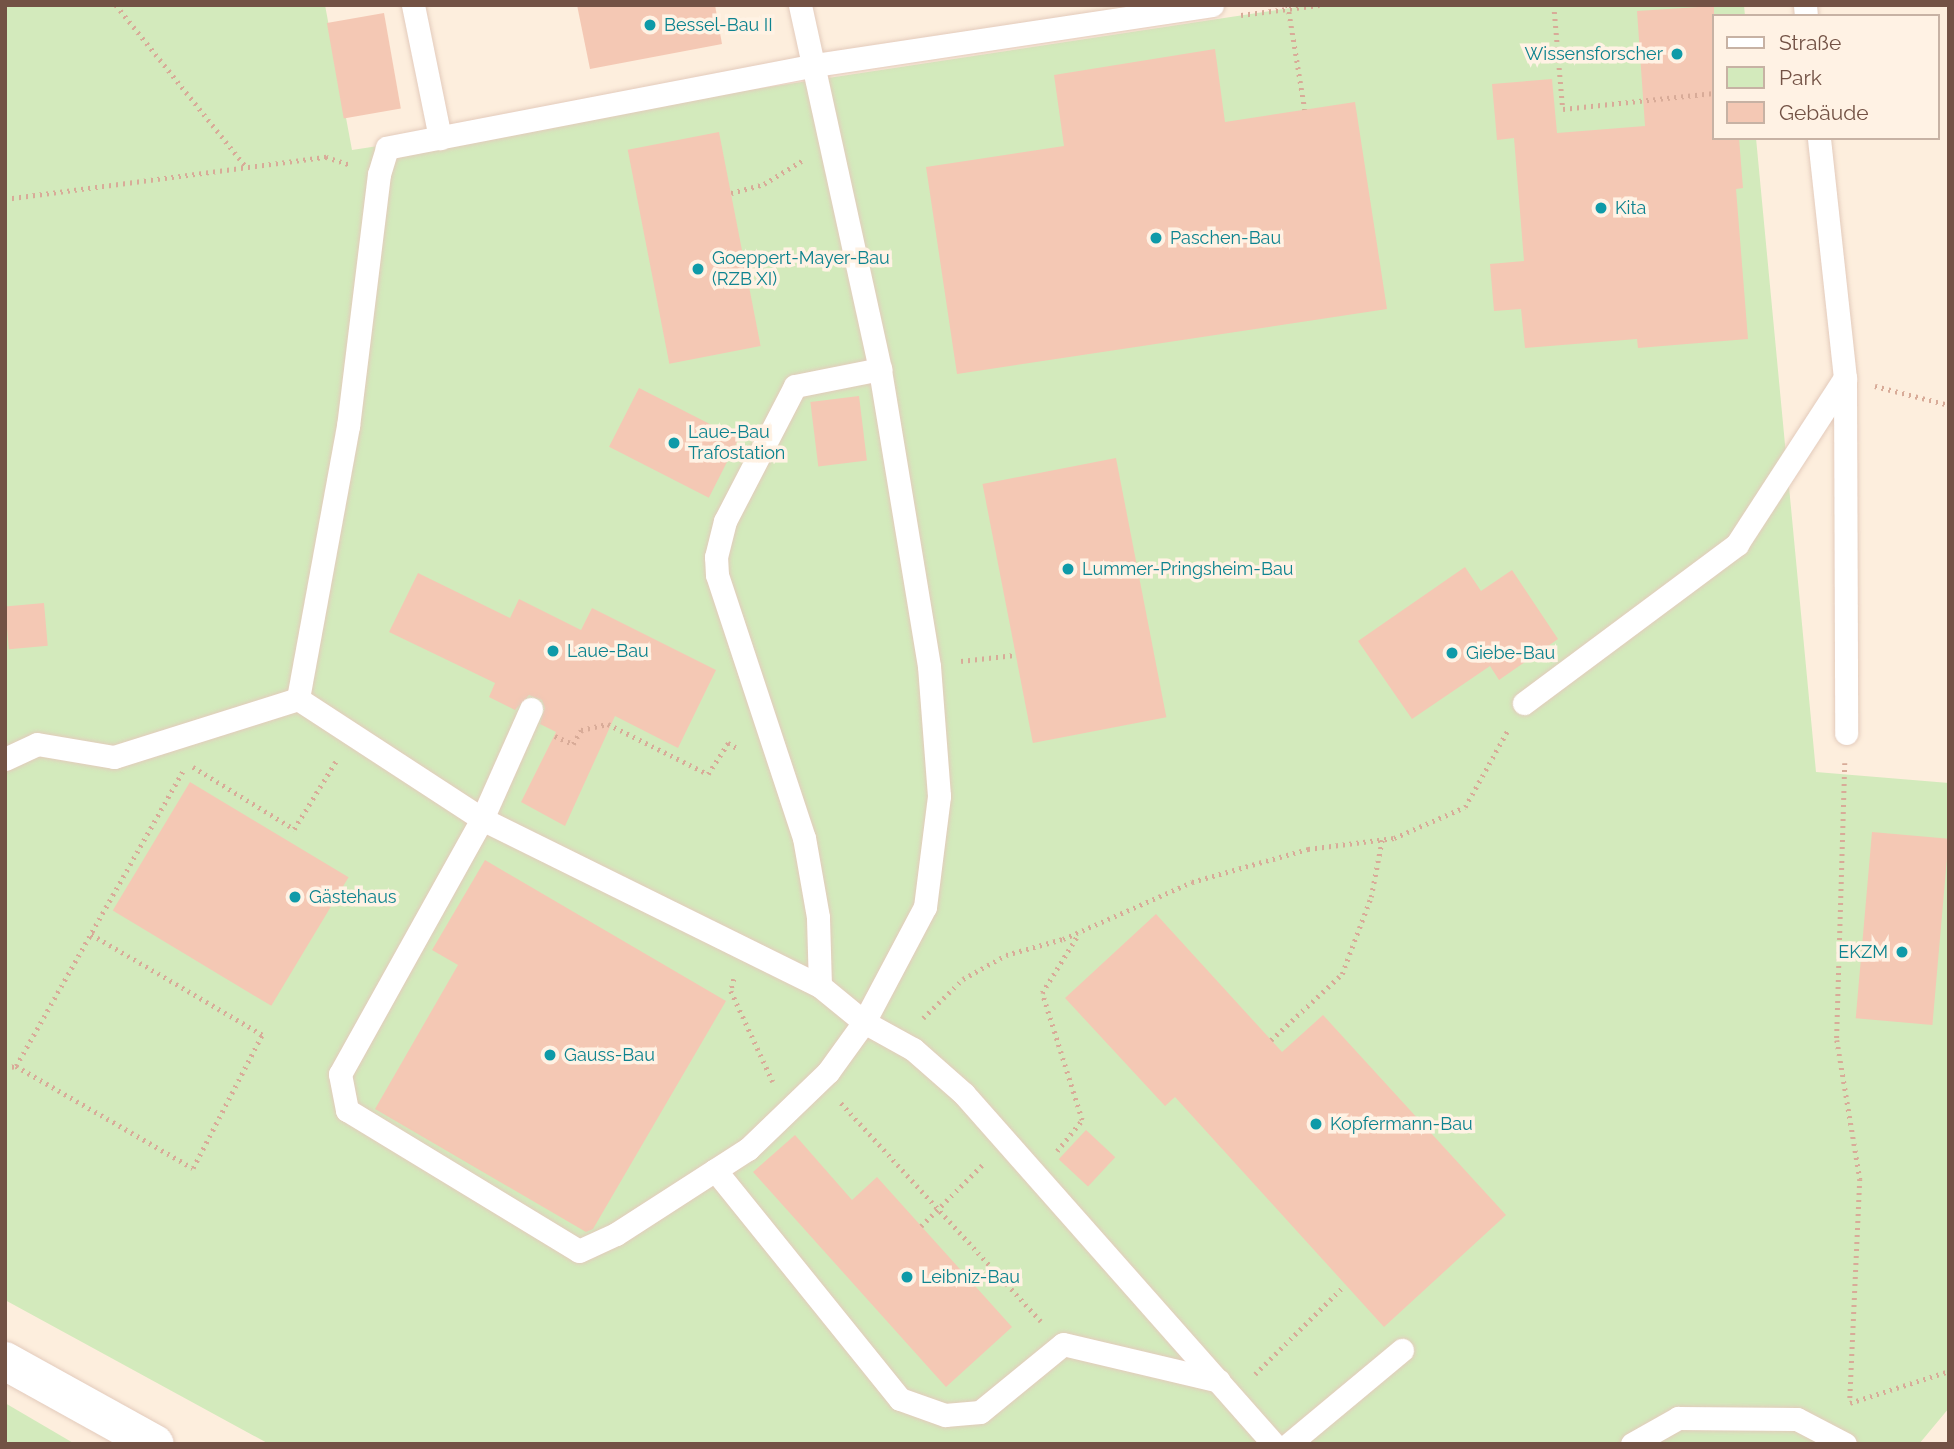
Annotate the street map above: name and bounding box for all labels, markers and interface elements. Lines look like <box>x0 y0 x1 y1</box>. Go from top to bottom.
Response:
place label: Bessel-Bau II <box>664 14 773 36</box>
legend <box>1713 14 1940 140</box>
marker: Bessel-Bau II <box>642 17 658 33</box>
text: Straße <box>1779 30 1841 55</box>
place label: Wissensforscher <box>1524 43 1663 65</box>
marker: Wissensforscher <box>1669 46 1685 62</box>
text: Park <box>1779 65 1822 90</box>
text: Gebäude <box>1779 100 1869 125</box>
place label: Kita <box>1615 197 1646 219</box>
marker: Kita <box>1593 200 1609 216</box>
place label: Paschen-Bau <box>1170 227 1281 249</box>
marker: Paschen-Bau <box>1148 230 1164 246</box>
place label: Goeppert-Mayer-Bau (RZB XI) <box>712 248 890 290</box>
marker: Goeppert-Mayer-Bau (RZB XI) <box>690 261 706 277</box>
place label: Laue-Bau Trafostation <box>688 422 785 464</box>
marker: Laue-Bau Trafostation <box>666 435 682 451</box>
place label: Lummer-Pringsheim-Bau <box>1082 558 1293 580</box>
marker: Lummer-Pringsheim-Bau <box>1060 561 1076 577</box>
place label: Laue-Bau <box>567 640 649 662</box>
place label: Giebe-Bau <box>1466 642 1555 664</box>
marker: Laue-Bau <box>545 643 561 659</box>
marker: Giebe-Bau <box>1444 645 1460 661</box>
place label: Gästehaus <box>309 886 397 908</box>
marker: Gästehaus <box>287 889 303 905</box>
place label: EKZM <box>1838 941 1888 963</box>
marker: EKZM <box>1894 944 1910 960</box>
place label: Gauss-Bau <box>564 1044 655 1066</box>
marker: Gauss-Bau <box>542 1047 558 1063</box>
place label: Kopfermann-Bau <box>1330 1113 1473 1135</box>
marker: Kopfermann-Bau <box>1308 1116 1324 1132</box>
place label: Leibniz-Bau <box>921 1266 1020 1288</box>
marker: Leibniz-Bau <box>899 1269 915 1285</box>

